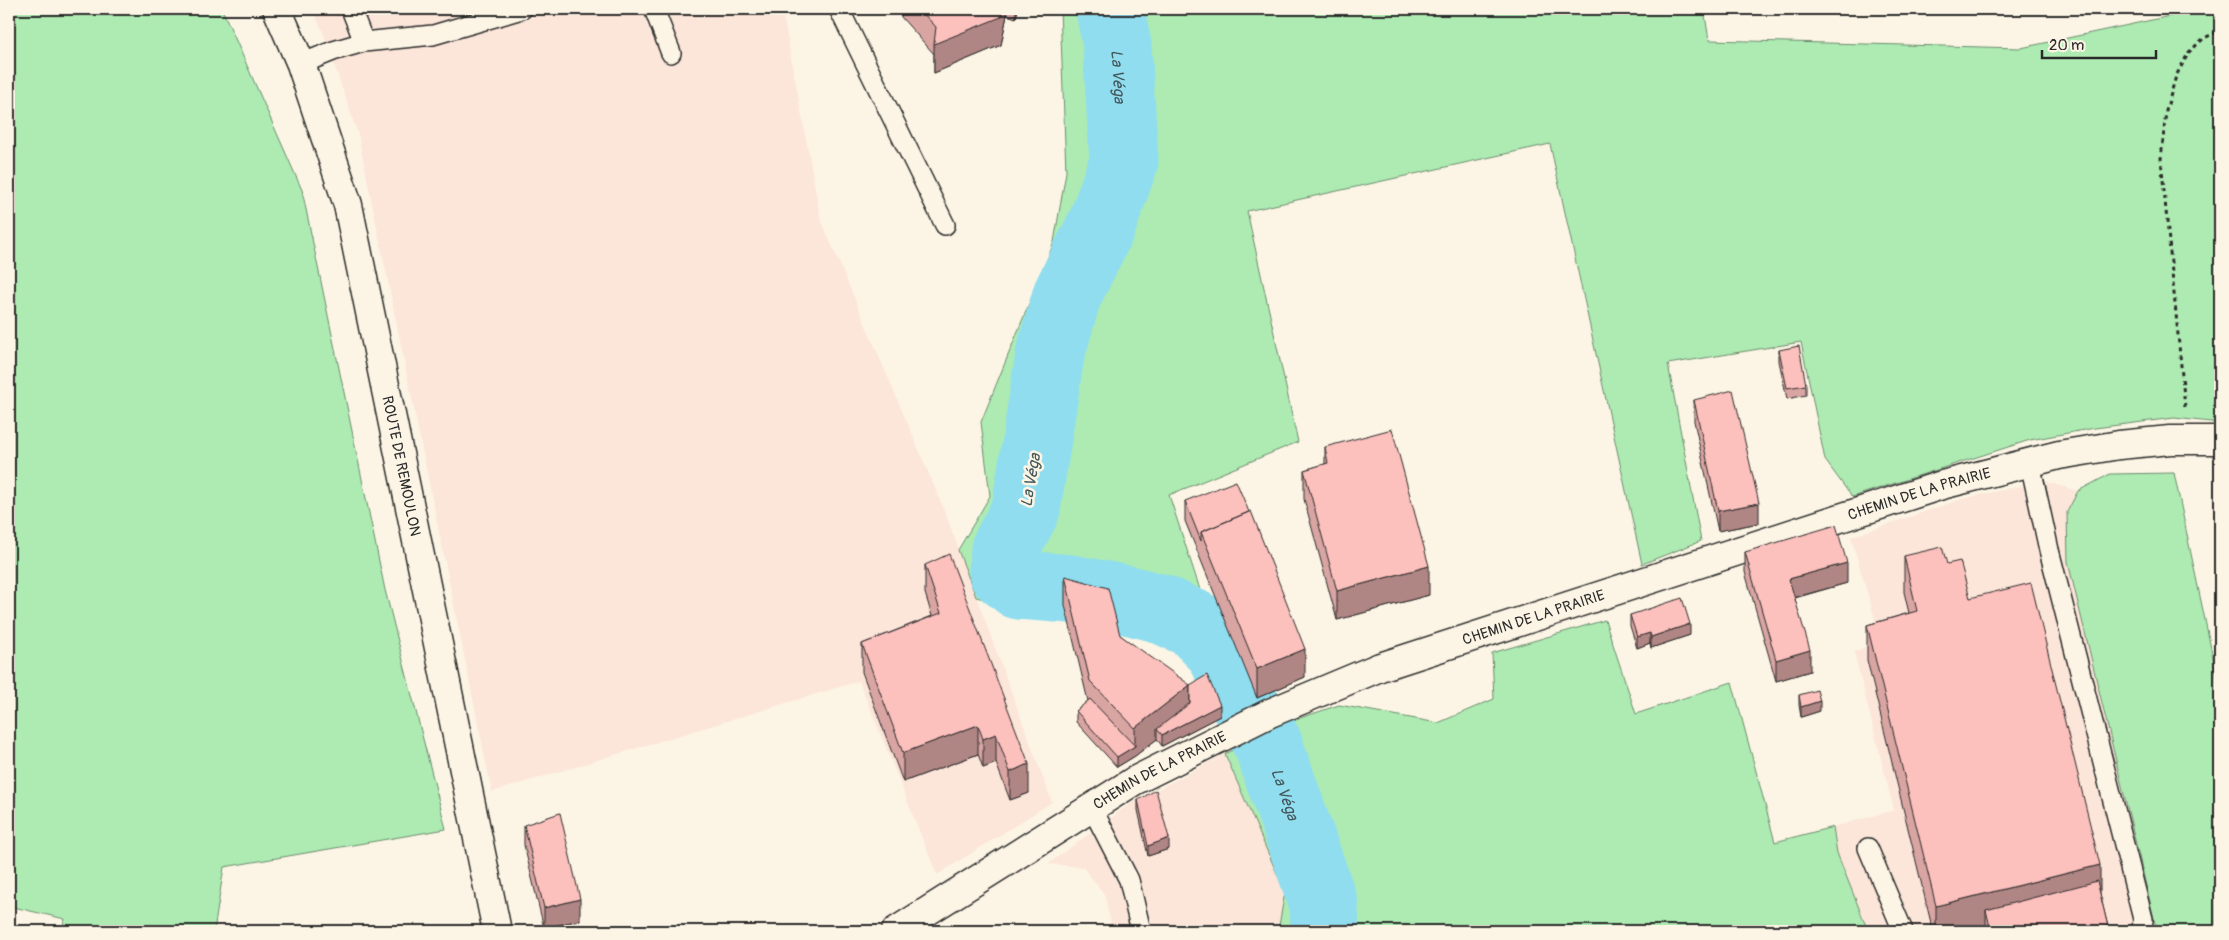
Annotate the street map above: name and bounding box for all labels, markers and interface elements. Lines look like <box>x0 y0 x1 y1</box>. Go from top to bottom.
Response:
scale bar <box>2042 28 2155 60</box>
text: 20 m <box>2049 36 2084 55</box>
water label: La Véga <box>1106 49 1130 105</box>
street label: ROUTE DE REMOULON <box>377 394 425 538</box>
water label: La Véga <box>1016 451 1046 508</box>
street label: CHEMIN DE LA PRAIRIE <box>1845 464 1993 525</box>
street label: CHEMIN DE LA PRAIRIE <box>1460 586 1608 650</box>
street label: CHEMIN DE LA PRAIRIE <box>1090 727 1230 814</box>
water label: La Véga <box>1266 766 1303 824</box>

